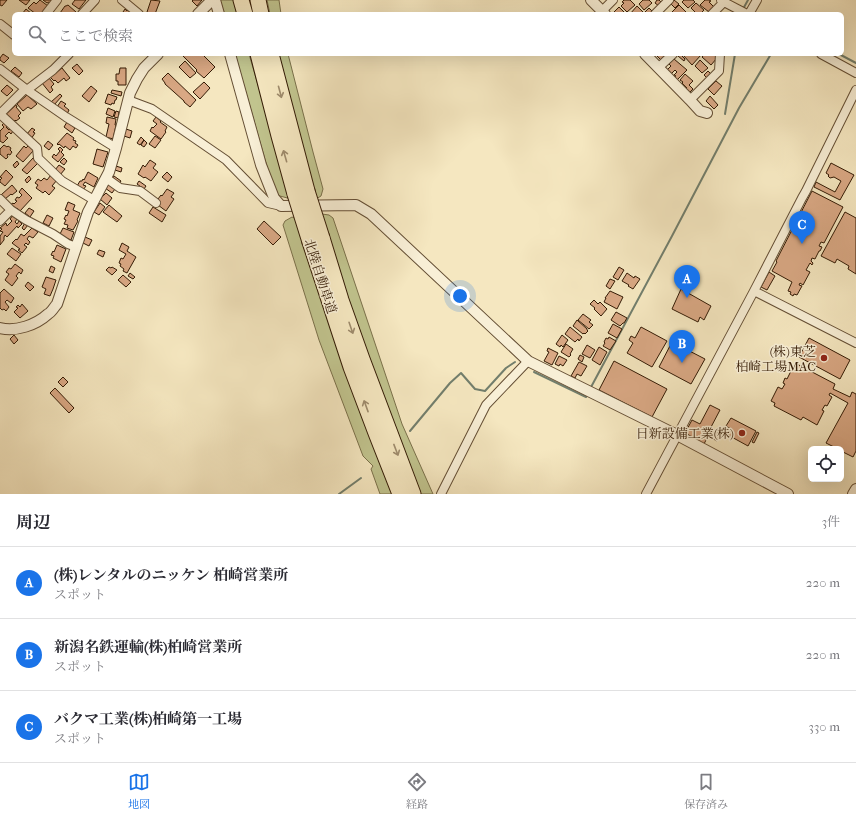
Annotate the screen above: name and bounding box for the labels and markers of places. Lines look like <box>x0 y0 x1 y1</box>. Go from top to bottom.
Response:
pin: C <box>789 211 815 244</box>
pin: A <box>674 265 700 298</box>
pin: B <box>669 330 695 363</box>
place label: (株)東芝 柏崎工場MAC <box>735 344 816 374</box>
marker: (株)東芝 柏崎工場MAC <box>819 353 829 363</box>
place label: 日新設備工業(株) <box>636 426 734 441</box>
marker: 日新設備工業(株) <box>737 428 747 438</box>

